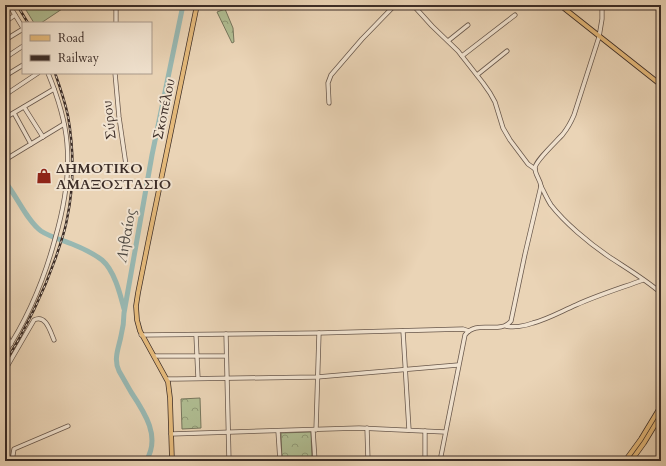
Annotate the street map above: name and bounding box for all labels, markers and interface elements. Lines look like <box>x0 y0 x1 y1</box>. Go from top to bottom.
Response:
legend <box>22 22 152 74</box>
text: Road <box>58 30 85 46</box>
text: Railway <box>58 50 100 66</box>
street label: Σκοπέλου <box>148 77 180 141</box>
street label: Σύρου <box>97 99 121 141</box>
place label: ΔΗΜΟΤΙΚΟ ΑΜΑΞΟΣΤΑΣΙΟ <box>56 159 171 194</box>
shop icon: ΔΗΜΟΤΙΚΟ ΑΜΑΞΟΣΤΑΣΙΟ <box>35 167 53 185</box>
water label: Ληθαίος <box>111 206 141 265</box>

